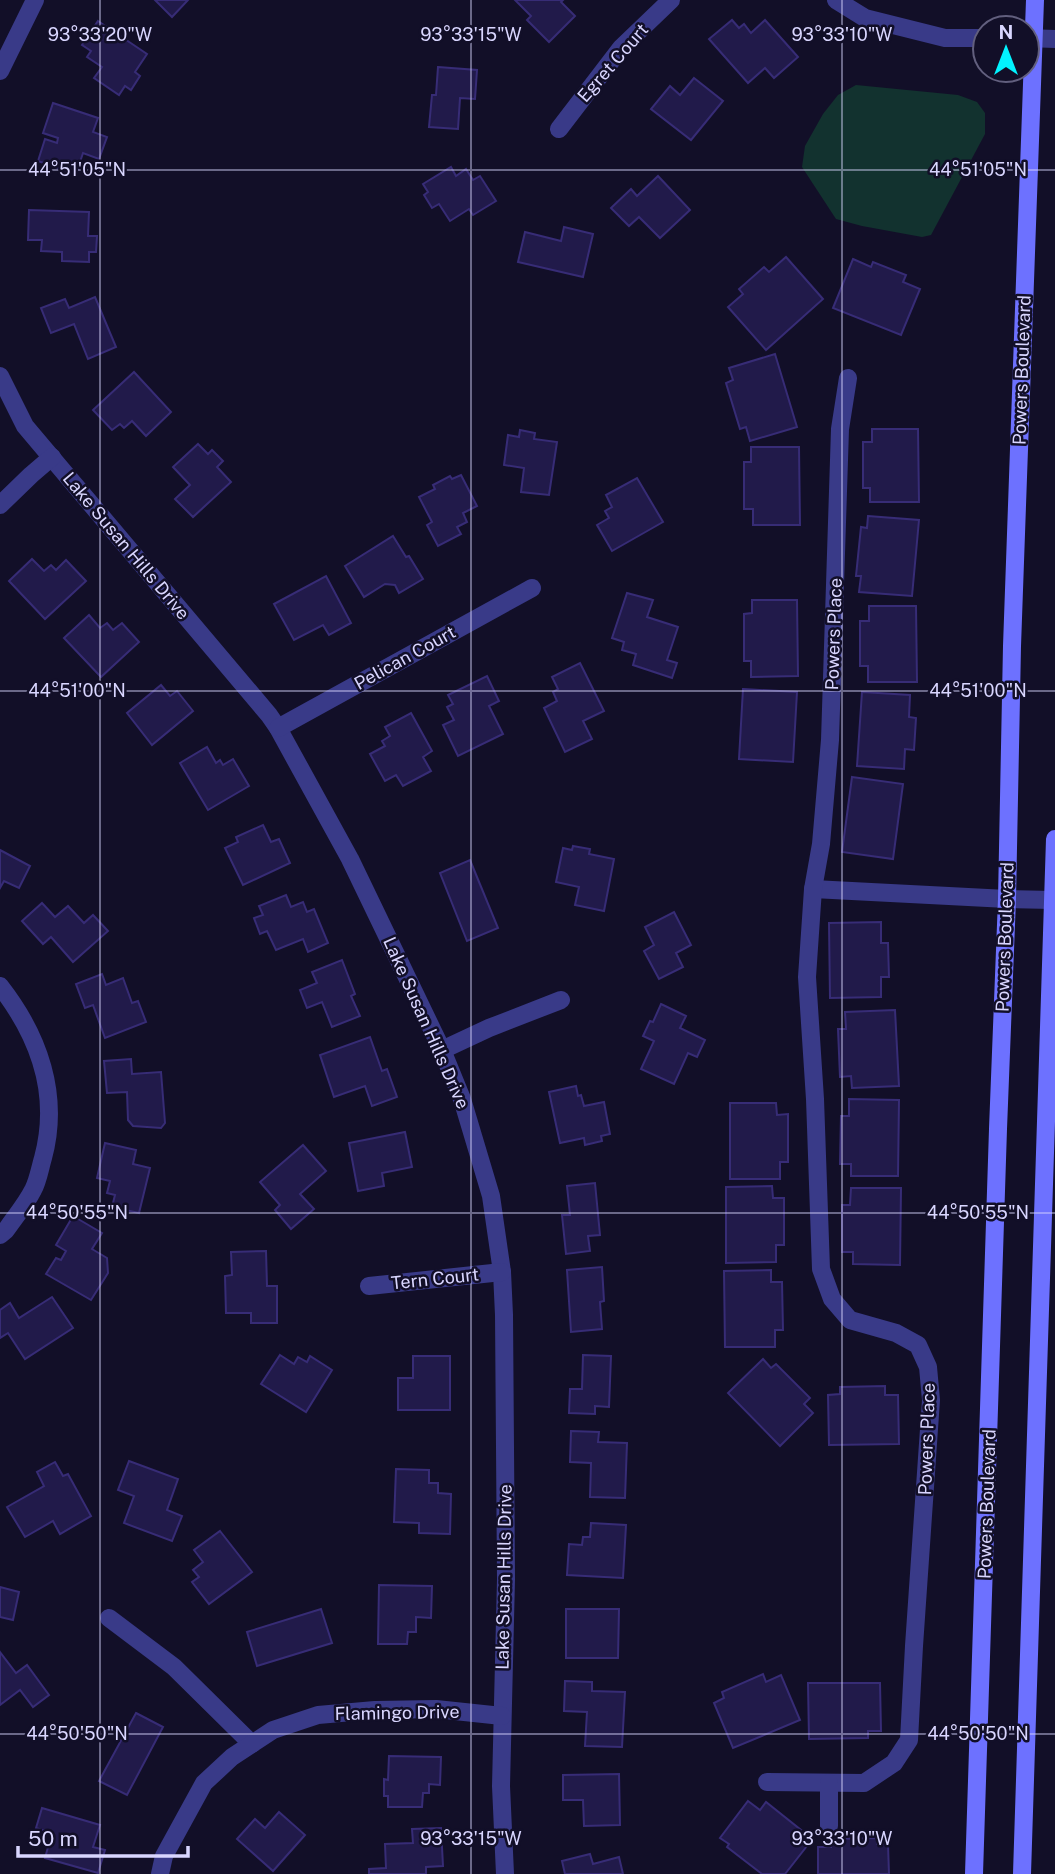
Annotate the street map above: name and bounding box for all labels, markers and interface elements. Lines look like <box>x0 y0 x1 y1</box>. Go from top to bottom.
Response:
north arrow <box>971 14 1041 84</box>
street label: Egret Court <box>573 19 652 106</box>
text: N <box>999 21 1013 43</box>
text: 93°33'20"W <box>48 24 152 45</box>
text: 93°33'15"W <box>420 24 522 45</box>
text: 93°33'10"W <box>792 24 893 45</box>
text: 44°51'05"N <box>28 159 126 180</box>
text: 44°51'05"N <box>929 159 1027 180</box>
street label: Powers Boulevard <box>1008 295 1035 445</box>
street label: Lake Susan Hills Drive <box>59 468 194 624</box>
street label: Powers Place <box>821 577 846 691</box>
street label: Pelican Court <box>350 621 459 694</box>
text: 44°51'00"N <box>28 680 126 701</box>
text: 44°51'00"N <box>929 680 1027 701</box>
street label: Powers Boulevard <box>991 862 1018 1012</box>
street label: Lake Susan Hills Drive <box>379 934 474 1112</box>
text: 44°50'55"N <box>26 1202 128 1223</box>
text: 44°50'55"N <box>927 1202 1029 1223</box>
street label: Tern Court <box>390 1263 480 1294</box>
street label: Powers Place <box>914 1382 939 1496</box>
street label: Powers Boulevard <box>973 1429 1000 1579</box>
street label: Lake Susan Hills Drive <box>491 1484 516 1670</box>
street label: Flamingo Drive <box>334 1701 460 1724</box>
text: 44°50'50"N <box>26 1723 128 1744</box>
text: 44°50'50"N <box>927 1723 1029 1744</box>
scale bar <box>18 1814 187 1858</box>
text: 50 m <box>28 1826 78 1851</box>
text: 93°33'15"W <box>420 1828 522 1849</box>
text: 93°33'10"W <box>792 1828 893 1849</box>

